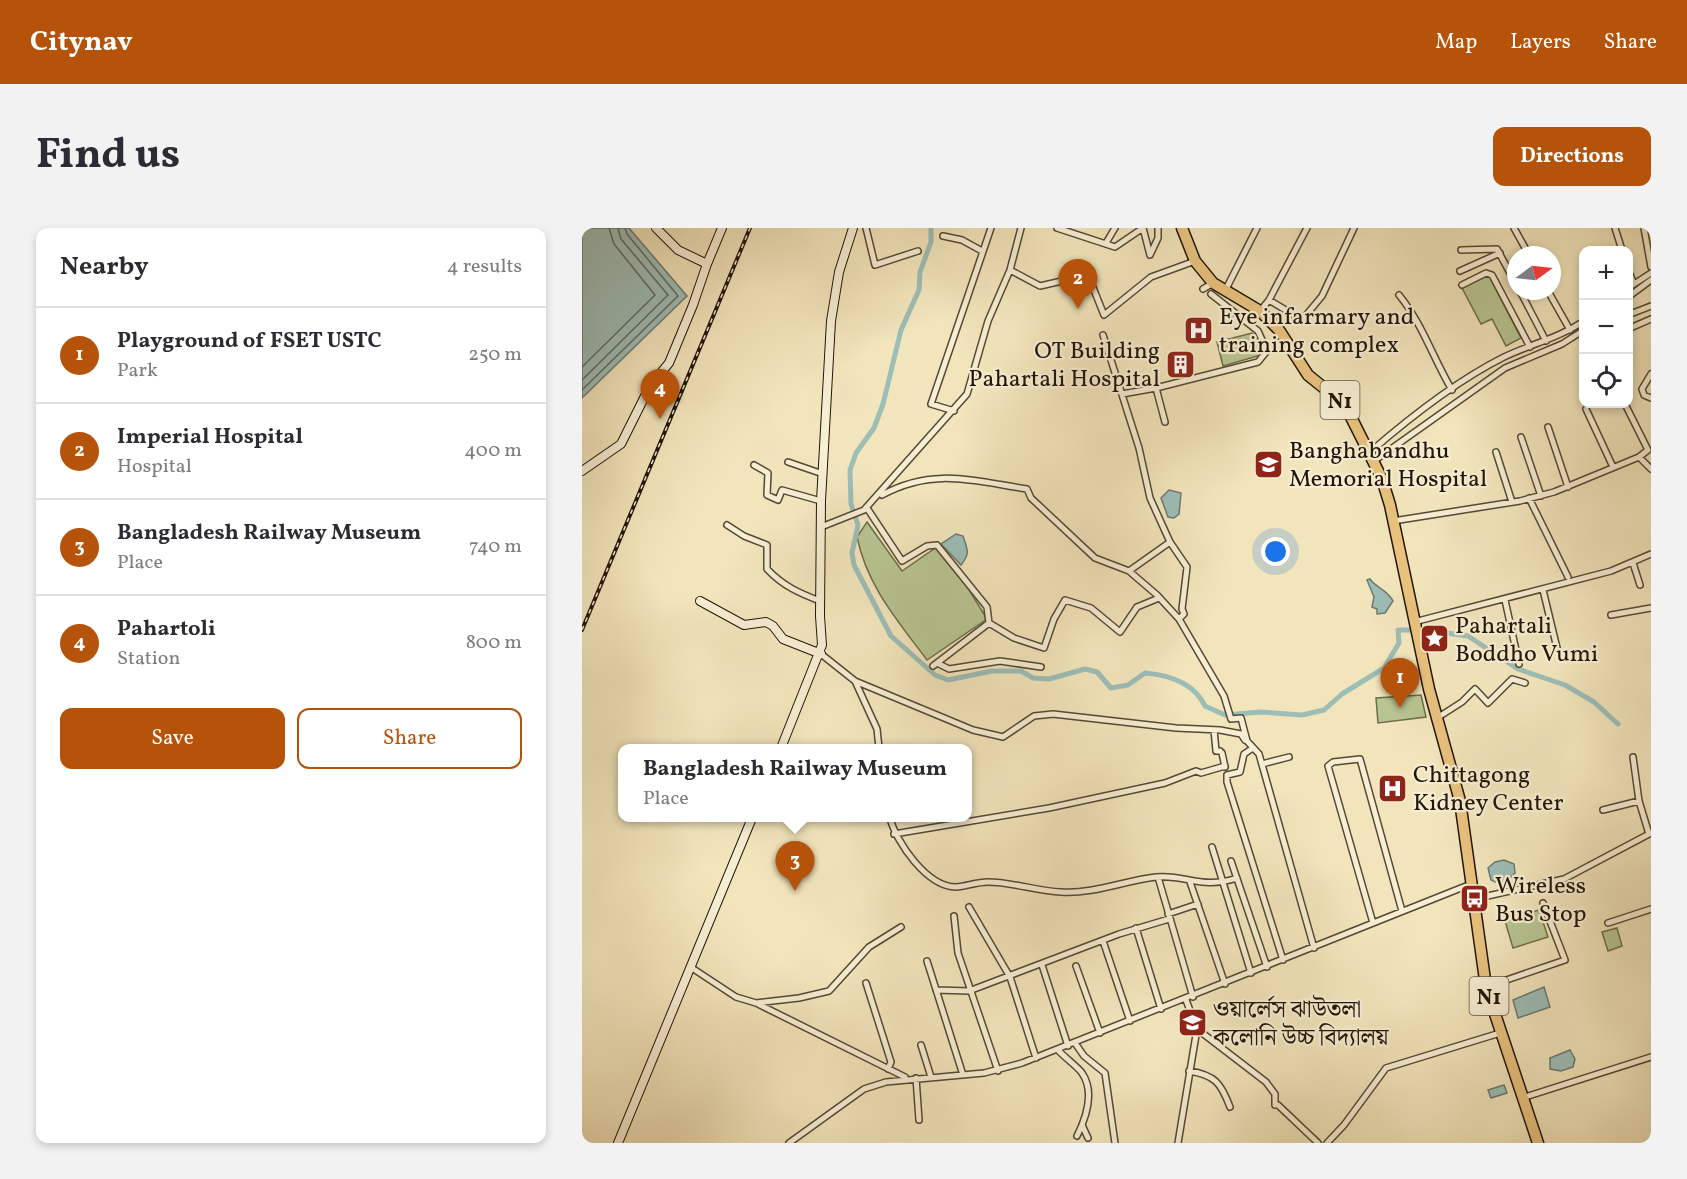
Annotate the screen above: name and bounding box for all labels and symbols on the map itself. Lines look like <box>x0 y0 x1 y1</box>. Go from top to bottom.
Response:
north arrow <box>1507 246 1561 300</box>
pin: 2 <box>1058 260 1098 309</box>
place label: Eye infarmary and training complex <box>1219 301 1414 363</box>
hospital icon: Eye infarmary and training complex <box>1182 314 1214 346</box>
place label: OT Building Pahartali Hospital <box>969 335 1160 397</box>
building icon: OT Building Pahartali Hospital <box>1165 348 1197 380</box>
pin: 4 <box>640 370 680 419</box>
road number: N1 <box>1320 381 1359 419</box>
place label: Banghabandhu Memorial Hospital <box>1289 435 1487 497</box>
school or university icon: Banghabandhu Memorial Hospital <box>1252 448 1284 480</box>
your location <box>1261 537 1290 566</box>
place label: Pahartali Boddho Vumi <box>1455 610 1598 672</box>
place icon: Pahartali Boddho Vumi <box>1418 623 1450 655</box>
pin: 1 <box>1380 658 1420 708</box>
place label: Chittagong Kidney Center <box>1413 759 1564 821</box>
hospital icon: Chittagong Kidney Center <box>1376 772 1408 804</box>
pin: 3 <box>776 842 814 891</box>
place label: Wireless Bus Stop <box>1495 870 1587 932</box>
bus stop icon: Wireless Bus Stop <box>1458 883 1490 915</box>
road number: N1 <box>1470 977 1508 1015</box>
place label: ওয়ার্লেস ঝাউতলা কলোনি উচ্চ বিদ্যালয় <box>1212 994 1390 1056</box>
school or university icon: ওয়ার্লেস ঝাউতলা কলোনি উচ্চ বিদ্যালয় <box>1176 1007 1208 1039</box>

